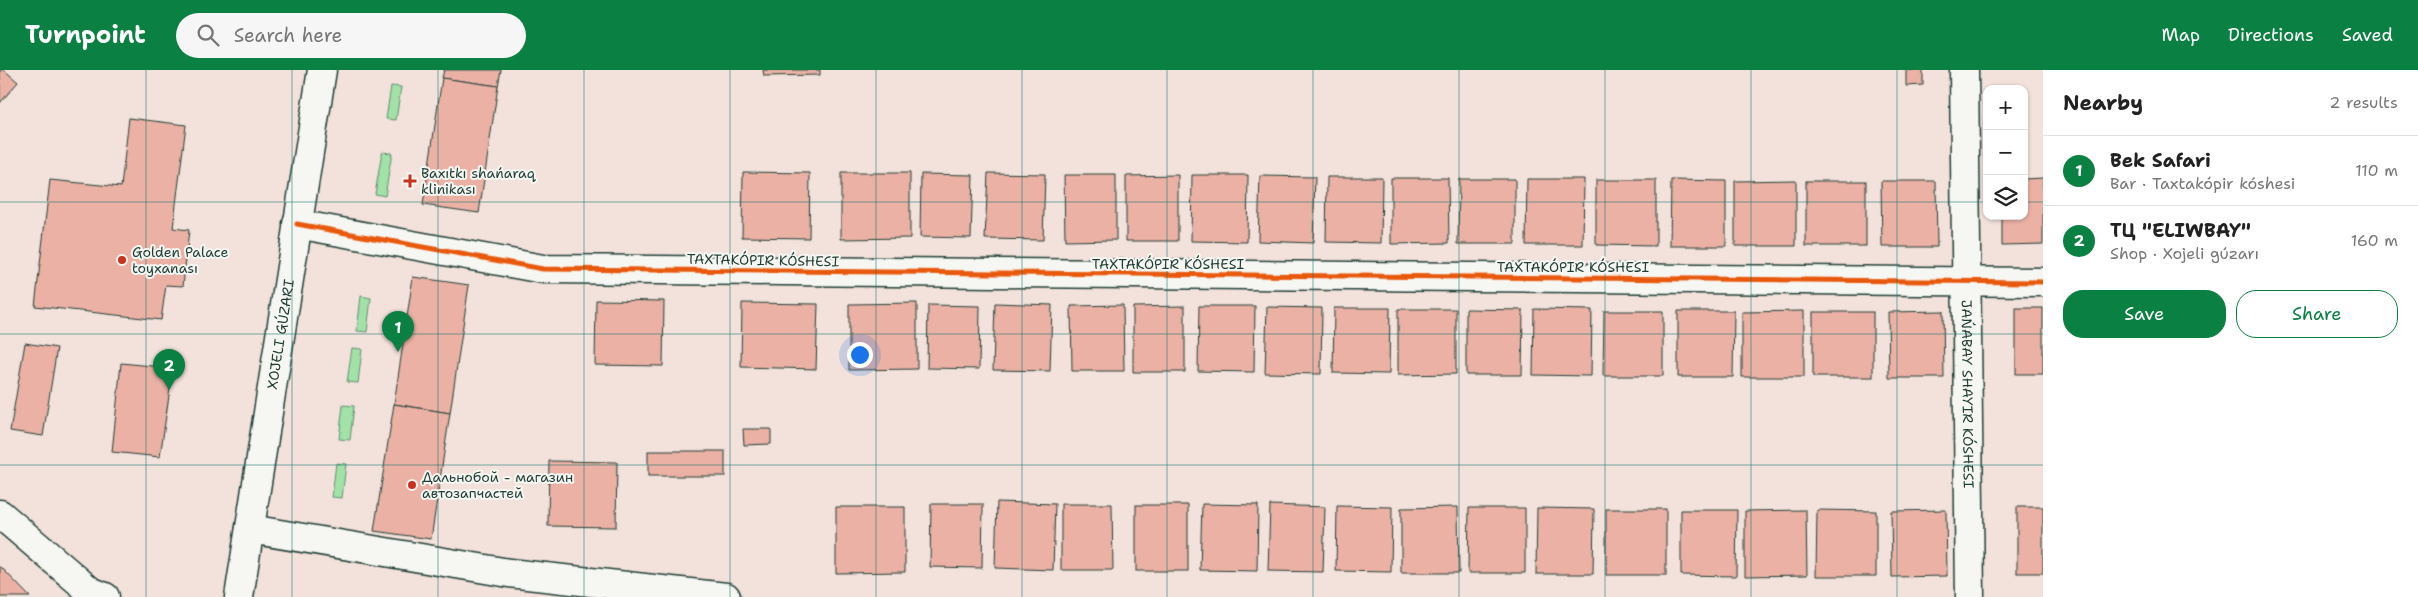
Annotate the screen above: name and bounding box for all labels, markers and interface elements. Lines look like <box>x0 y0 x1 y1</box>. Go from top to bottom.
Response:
search box <box>176 13 526 58</box>
text: Turnpoint <box>25 19 146 51</box>
icon: search <box>194 21 222 49</box>
text: Search here <box>234 23 342 48</box>
text: Map <box>2162 23 2200 47</box>
text: Directions <box>2228 23 2314 47</box>
text: Saved <box>2342 23 2393 47</box>
map controls <box>1983 85 2028 220</box>
button: + <box>1983 85 2028 130</box>
text: Nearby <box>2063 89 2143 117</box>
text: 2 results <box>2329 92 2398 113</box>
button: − <box>1983 130 2028 175</box>
text: Bek Safari <box>2110 148 2211 173</box>
text: 1 <box>2075 160 2083 181</box>
text: 110 m <box>2355 160 2398 181</box>
place label: Baxıtkı shańaraq klinikası <box>421 164 537 198</box>
text: Bar · Taxtakópir kóshesi <box>2110 173 2295 194</box>
marker: Baxıtkı shańaraq klinikası <box>403 174 417 188</box>
button: layers <box>1983 175 2028 220</box>
text: ТЦ "ELIWBAY" <box>2110 218 2251 243</box>
text: 2 <box>2073 230 2085 251</box>
text: 160 m <box>2351 230 2398 251</box>
place label: Golden Palace toyxanası <box>132 243 229 277</box>
text: Shop · Xojeli gúzarı <box>2110 243 2259 264</box>
street label: TAXTAKÓPIR KÓSHESI <box>687 250 840 270</box>
marker: Golden Palace toyxanası <box>116 254 128 266</box>
street label: TAXTAKÓPIR KÓSHESI <box>1092 255 1244 273</box>
street label: TAXTAKÓPIR KÓSHESI <box>1497 258 1649 276</box>
street label: XOJELI GÚZARI <box>263 278 298 391</box>
button: Save <box>2063 290 2226 338</box>
button: Share <box>2236 290 2398 338</box>
street label: JAŃABAY SHAYIR KÓSHESI <box>1958 300 1978 489</box>
pin: 1 <box>382 311 414 352</box>
your location <box>847 342 873 368</box>
pin: 2 <box>153 349 185 390</box>
place label: Дальнобой - магазин автозапчастей <box>422 468 573 502</box>
marker: Дальнобой - магазин автозапчастей <box>406 479 418 491</box>

